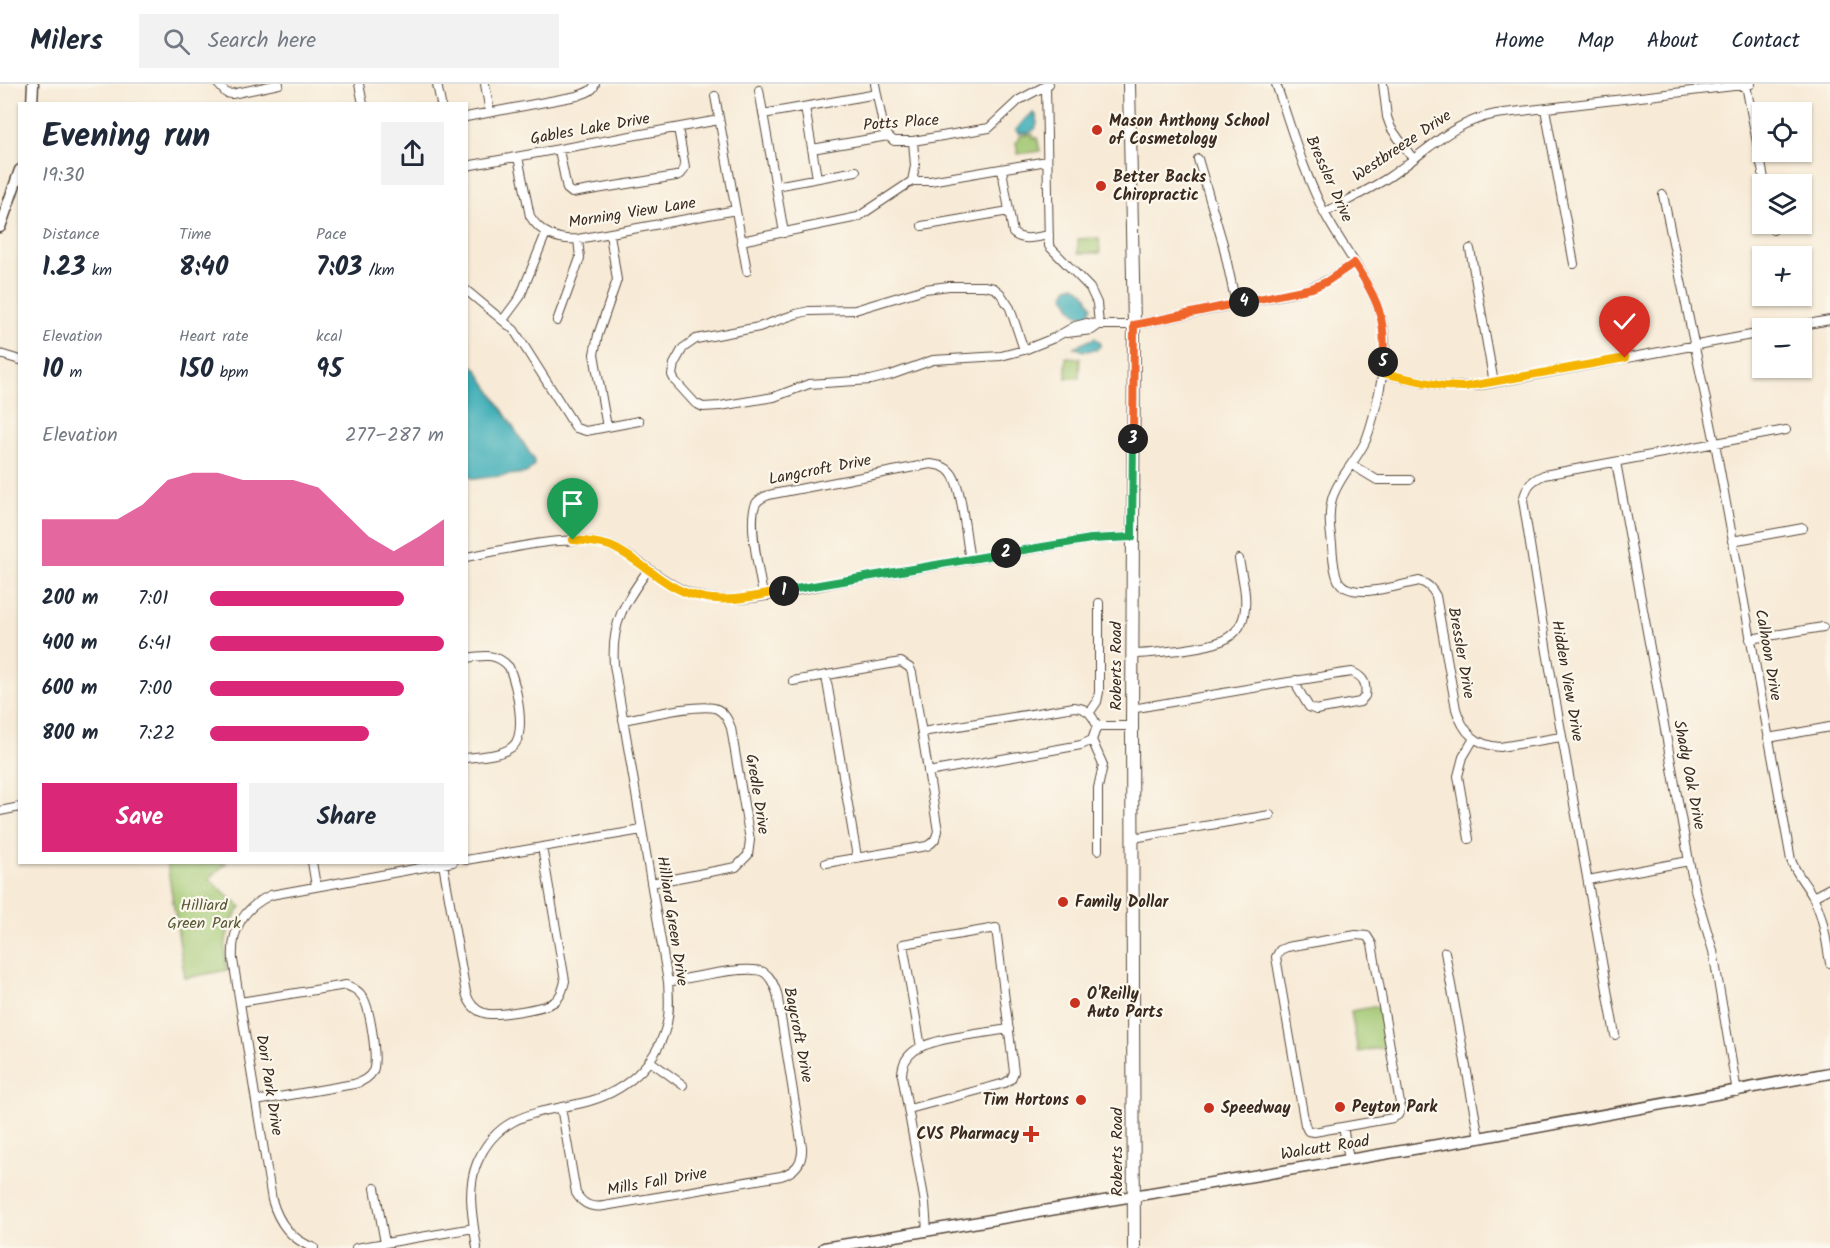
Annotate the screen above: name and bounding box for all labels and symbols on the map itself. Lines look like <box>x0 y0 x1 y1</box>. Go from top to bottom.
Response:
street label: Westbreeze Drive <box>1347 104 1457 188</box>
street label: Gables Lake Drive <box>528 106 652 152</box>
street label: Potts Place <box>862 108 940 138</box>
place label: Mason Anthony School of Cosmetology <box>1109 109 1270 152</box>
marker: Mason Anthony School of Cosmetology <box>1090 123 1104 137</box>
street label: Bressler Drive <box>1299 132 1359 226</box>
place label: Better Backs Chiropractic <box>1113 165 1207 208</box>
marker: Better Backs Chiropractic <box>1094 179 1108 193</box>
street label: Morning View Lane <box>566 191 698 235</box>
pin: 4 <box>1229 287 1259 317</box>
pin <box>1599 296 1650 358</box>
pin: 5 <box>1368 347 1398 377</box>
pin: 3 <box>1118 424 1148 454</box>
street label: Langcroft Drive <box>767 448 873 492</box>
pin <box>547 478 598 540</box>
pin: 2 <box>991 538 1021 568</box>
pin: 1 <box>769 576 799 606</box>
street label: Bressler Drive <box>1441 605 1481 701</box>
street label: Calhoon Drive <box>1748 607 1788 703</box>
street label: Hidden View Drive <box>1544 618 1590 744</box>
street label: Roberts Road <box>1104 620 1129 711</box>
street label: Shady Oak Drive <box>1666 718 1712 832</box>
street label: Gredle Drive <box>738 752 776 836</box>
street label: Hilliard Green Drive <box>649 854 695 988</box>
place label: Family Dollar <box>1075 890 1169 915</box>
park label: Hilliard Green Park <box>167 893 241 936</box>
marker: Family Dollar <box>1056 895 1070 909</box>
place label: O'Reilly Auto Parts <box>1087 982 1163 1025</box>
street label: Baycroft Drive <box>776 985 820 1085</box>
marker: O'Reilly Auto Parts <box>1068 996 1082 1010</box>
street label: Dori Park Drive <box>249 1033 289 1137</box>
place label: Tim Hortons <box>983 1088 1070 1113</box>
marker: Tim Hortons <box>1074 1093 1088 1107</box>
place label: Peyton Park <box>1352 1095 1438 1120</box>
place label: Speedway <box>1221 1096 1291 1121</box>
marker: Peyton Park <box>1333 1100 1347 1114</box>
marker: Speedway <box>1202 1101 1216 1115</box>
street label: Roberts Road <box>1105 1106 1130 1197</box>
place label: CVS Pharmacy <box>916 1122 1020 1147</box>
marker: CVS Pharmacy <box>1024 1127 1038 1141</box>
street label: Walcutt Road <box>1279 1128 1372 1167</box>
street label: Mills Fall Drive <box>605 1161 709 1203</box>

